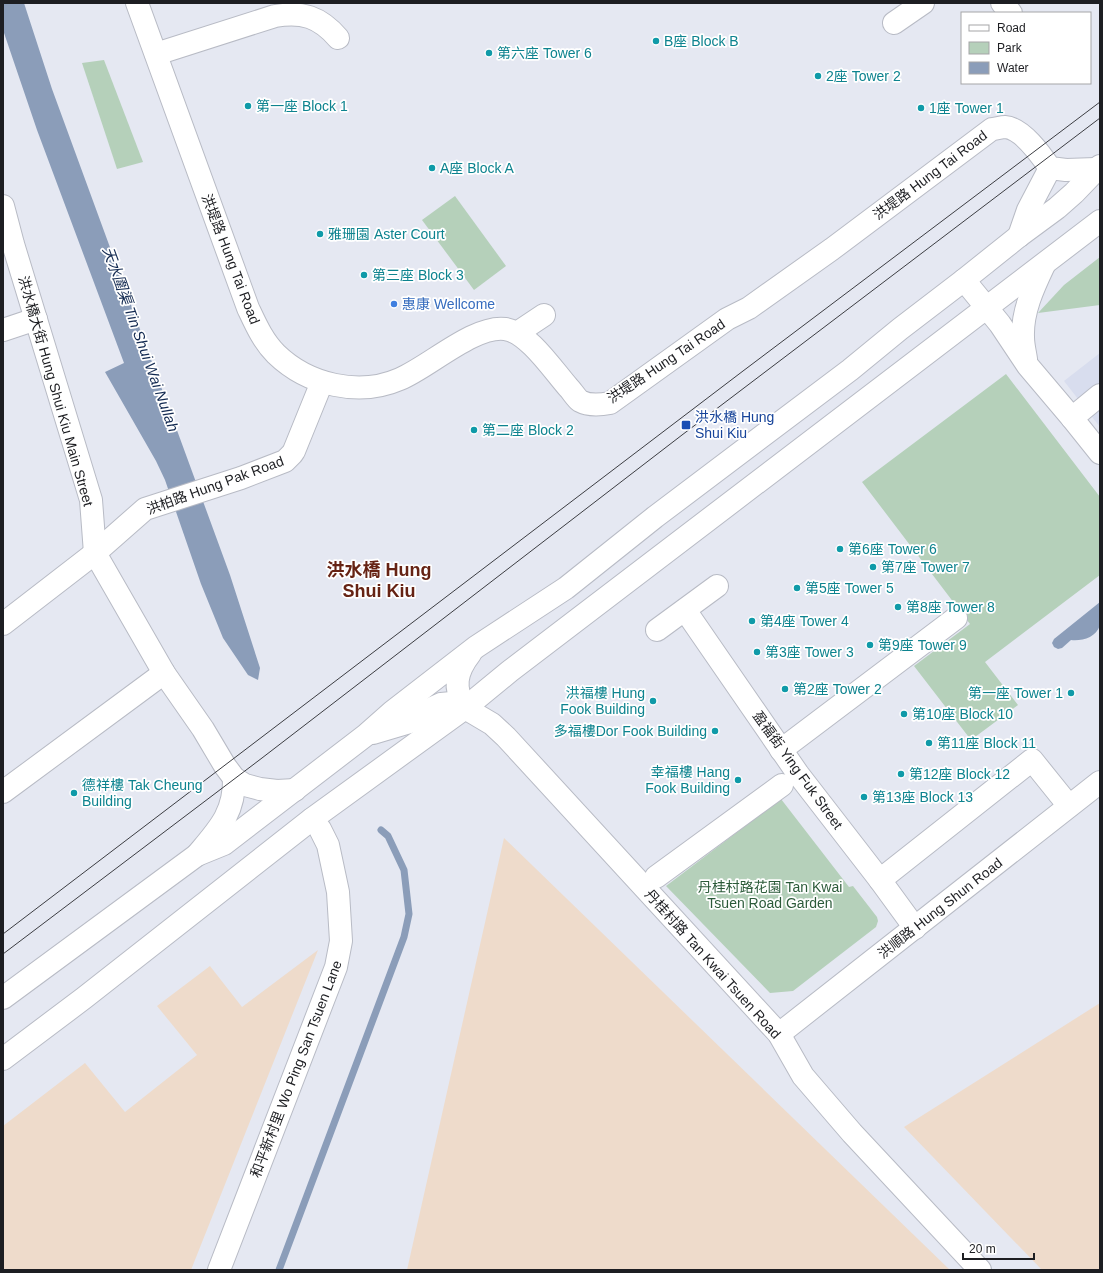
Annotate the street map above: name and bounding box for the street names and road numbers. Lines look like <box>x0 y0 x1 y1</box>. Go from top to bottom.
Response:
street label: 洪堤路 Hung Tai Road <box>870 127 990 223</box>
street label: 洪堤路 Hung Tai Road <box>199 192 263 326</box>
street label: 洪水橋大街 Hung Shui Kiu Main Street <box>15 274 97 508</box>
street label: 洪堤路 Hung Tai Road <box>604 316 728 406</box>
street label: 洪柏路 Hung Pak Road <box>144 453 286 517</box>
street label: 盈福街 Ying Fuk Street <box>750 708 846 832</box>
street label: 洪順路 Hung Shun Road <box>875 855 1005 961</box>
street label: 丹桂村路 Tan Kwai Tsuen Road <box>642 886 784 1042</box>
street label: 和平新村里 Wo Ping San Tsuen Lane <box>247 958 345 1180</box>

